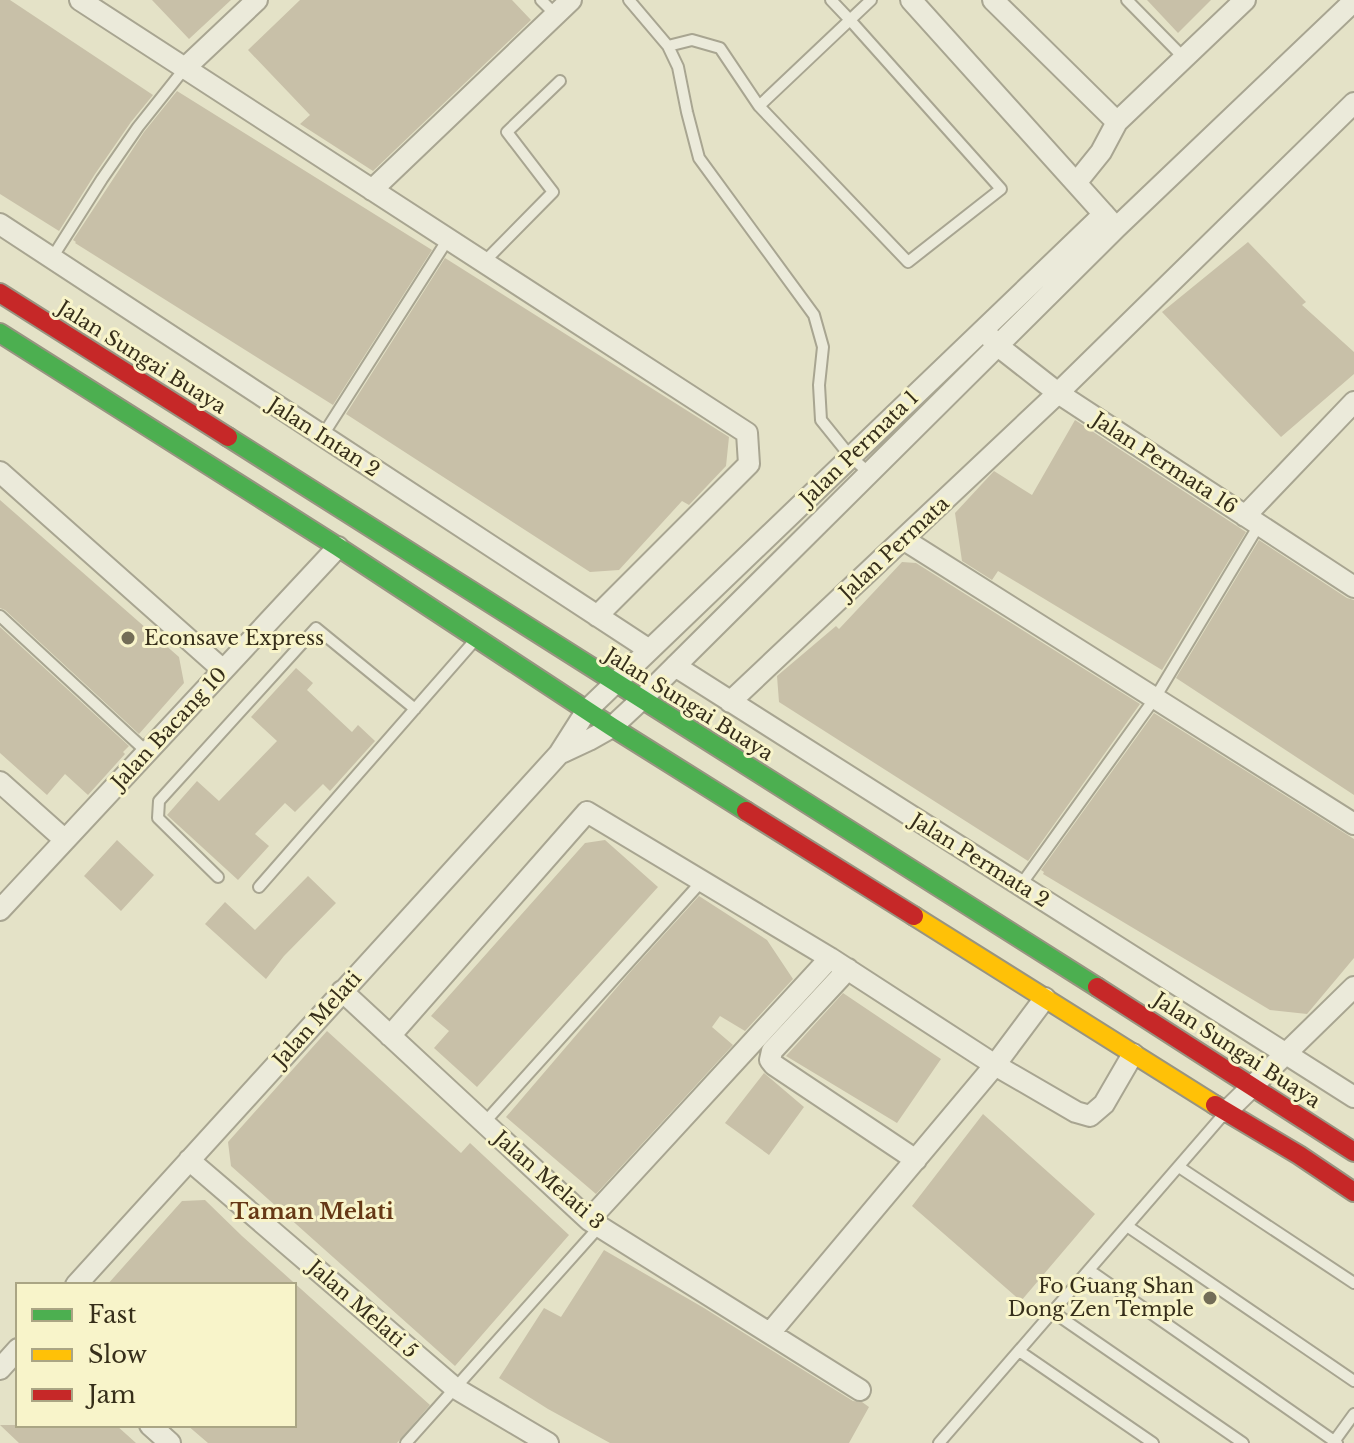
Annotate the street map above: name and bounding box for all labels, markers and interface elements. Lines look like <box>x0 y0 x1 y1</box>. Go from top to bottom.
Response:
street label: Jalan Sungai Buaya <box>51 294 231 419</box>
street label: Jalan Permata 1 <box>793 385 923 513</box>
street label: Jalan Intan 2 <box>261 390 384 482</box>
street label: Jalan Permata 16 <box>1085 406 1242 519</box>
street label: Jalan Permata <box>832 491 954 607</box>
place label: Econsave Express <box>144 626 324 650</box>
marker: Econsave Express <box>119 629 137 647</box>
street label: Jalan Sungai Buaya <box>598 641 778 766</box>
street label: Jalan Bacang 10 <box>104 662 232 796</box>
street label: Jalan Permata 2 <box>904 806 1054 912</box>
street label: Jalan Melati <box>266 966 366 1074</box>
street label: Jalan Sungai Buaya <box>1147 985 1326 1113</box>
street label: Jalan Melati 3 <box>487 1124 609 1234</box>
district label: Taman Melati <box>230 1198 394 1225</box>
street label: Jalan Melati 5 <box>301 1253 423 1363</box>
place label: Fo Guang Shan Dong Zen Temple <box>1008 1274 1194 1321</box>
legend <box>16 1283 296 1427</box>
marker: Fo Guang Shan Dong Zen Temple <box>1201 1289 1219 1307</box>
text: Fast <box>88 1300 136 1329</box>
text: Slow <box>88 1340 147 1369</box>
text: Jam <box>85 1380 136 1409</box>

